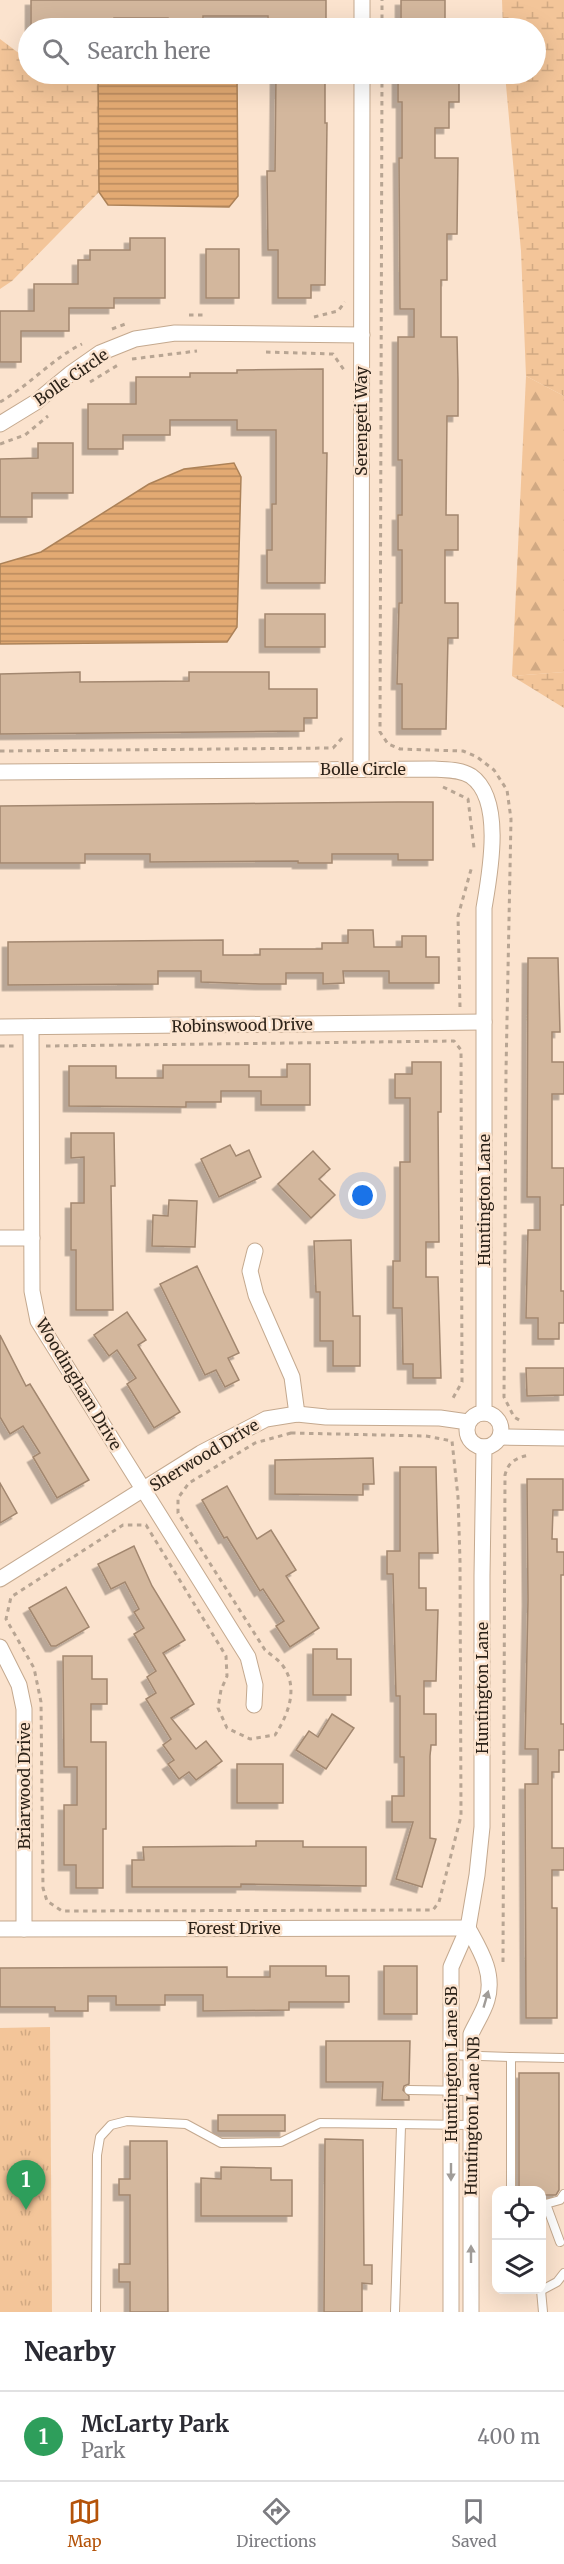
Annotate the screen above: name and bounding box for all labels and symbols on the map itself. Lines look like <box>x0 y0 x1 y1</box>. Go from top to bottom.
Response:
street label: Bolle Circle <box>30 344 112 410</box>
street label: Serengeti Way <box>351 365 371 476</box>
street label: Bolle Circle <box>320 759 406 779</box>
street label: Robinswood Drive <box>171 1014 313 1036</box>
street label: Huntington Lane <box>474 1134 494 1266</box>
your location <box>348 1181 377 1210</box>
street label: Woodingham Drive <box>31 1314 126 1453</box>
street label: Sherwood Drive <box>146 1415 262 1495</box>
street label: Huntington Lane <box>472 1622 492 1754</box>
street label: Briarwood Drive <box>14 1722 34 1850</box>
street label: Forest Drive <box>187 1918 281 1938</box>
street label: Huntington Lane SB <box>441 1986 461 2142</box>
one-way arrow <box>482 1990 491 2008</box>
street label: Huntington Lane NB <box>461 2036 483 2196</box>
pin: 1 <box>6 2160 46 2210</box>
one-way arrow <box>446 2162 456 2181</box>
one-way arrow <box>466 2244 476 2263</box>

